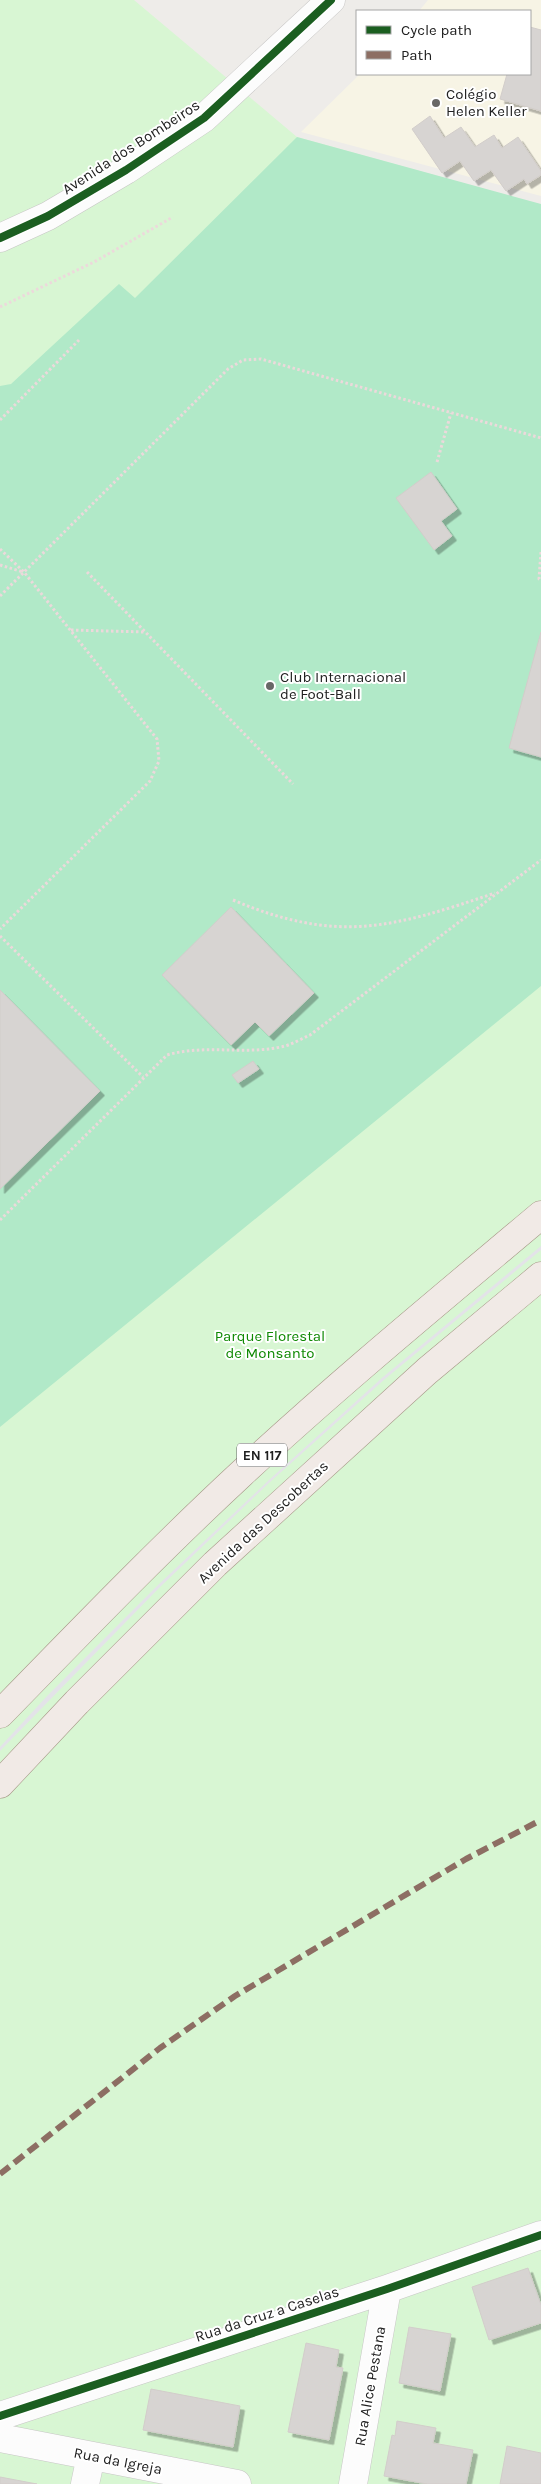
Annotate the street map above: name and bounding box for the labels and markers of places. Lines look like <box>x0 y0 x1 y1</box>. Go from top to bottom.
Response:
place label: Colégio Helen Keller <box>446 85 527 120</box>
marker: Colégio Helen Keller <box>430 97 442 109</box>
place label: Club Internacional de Foot-Ball <box>280 668 406 703</box>
marker: Club Internacional de Foot-Ball <box>264 680 276 692</box>

